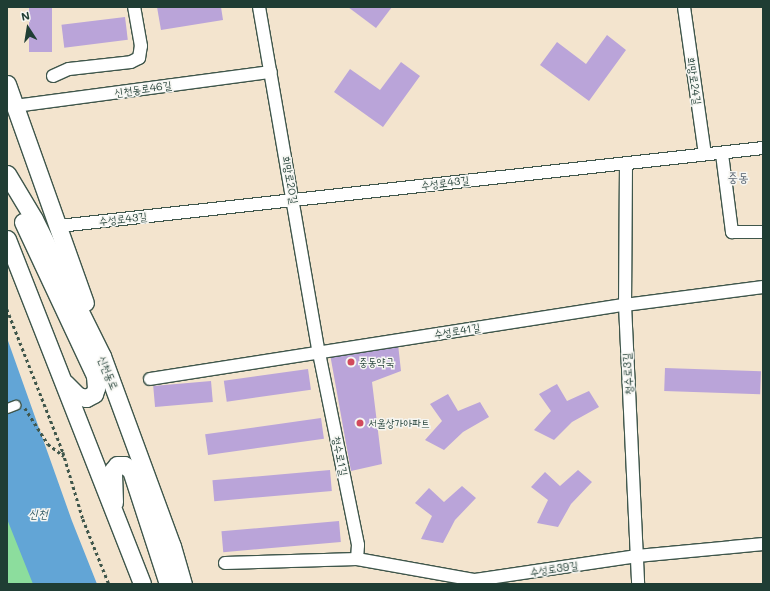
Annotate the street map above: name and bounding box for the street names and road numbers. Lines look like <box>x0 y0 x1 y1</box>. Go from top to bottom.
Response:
street label: 희망로24길 <box>684 56 704 106</box>
street label: 신천동로46길 <box>114 78 172 100</box>
street label: 희망로20길 <box>279 155 301 205</box>
street label: 수성로43길 <box>420 174 470 192</box>
street label: 수성로43길 <box>98 210 148 228</box>
street label: 수성로41길 <box>433 321 481 341</box>
street label: 청수로3길 <box>620 353 636 395</box>
street label: 신천동로 <box>95 354 121 392</box>
street label: 청수로1길 <box>330 435 350 477</box>
street label: 수성로39길 <box>529 559 579 579</box>

